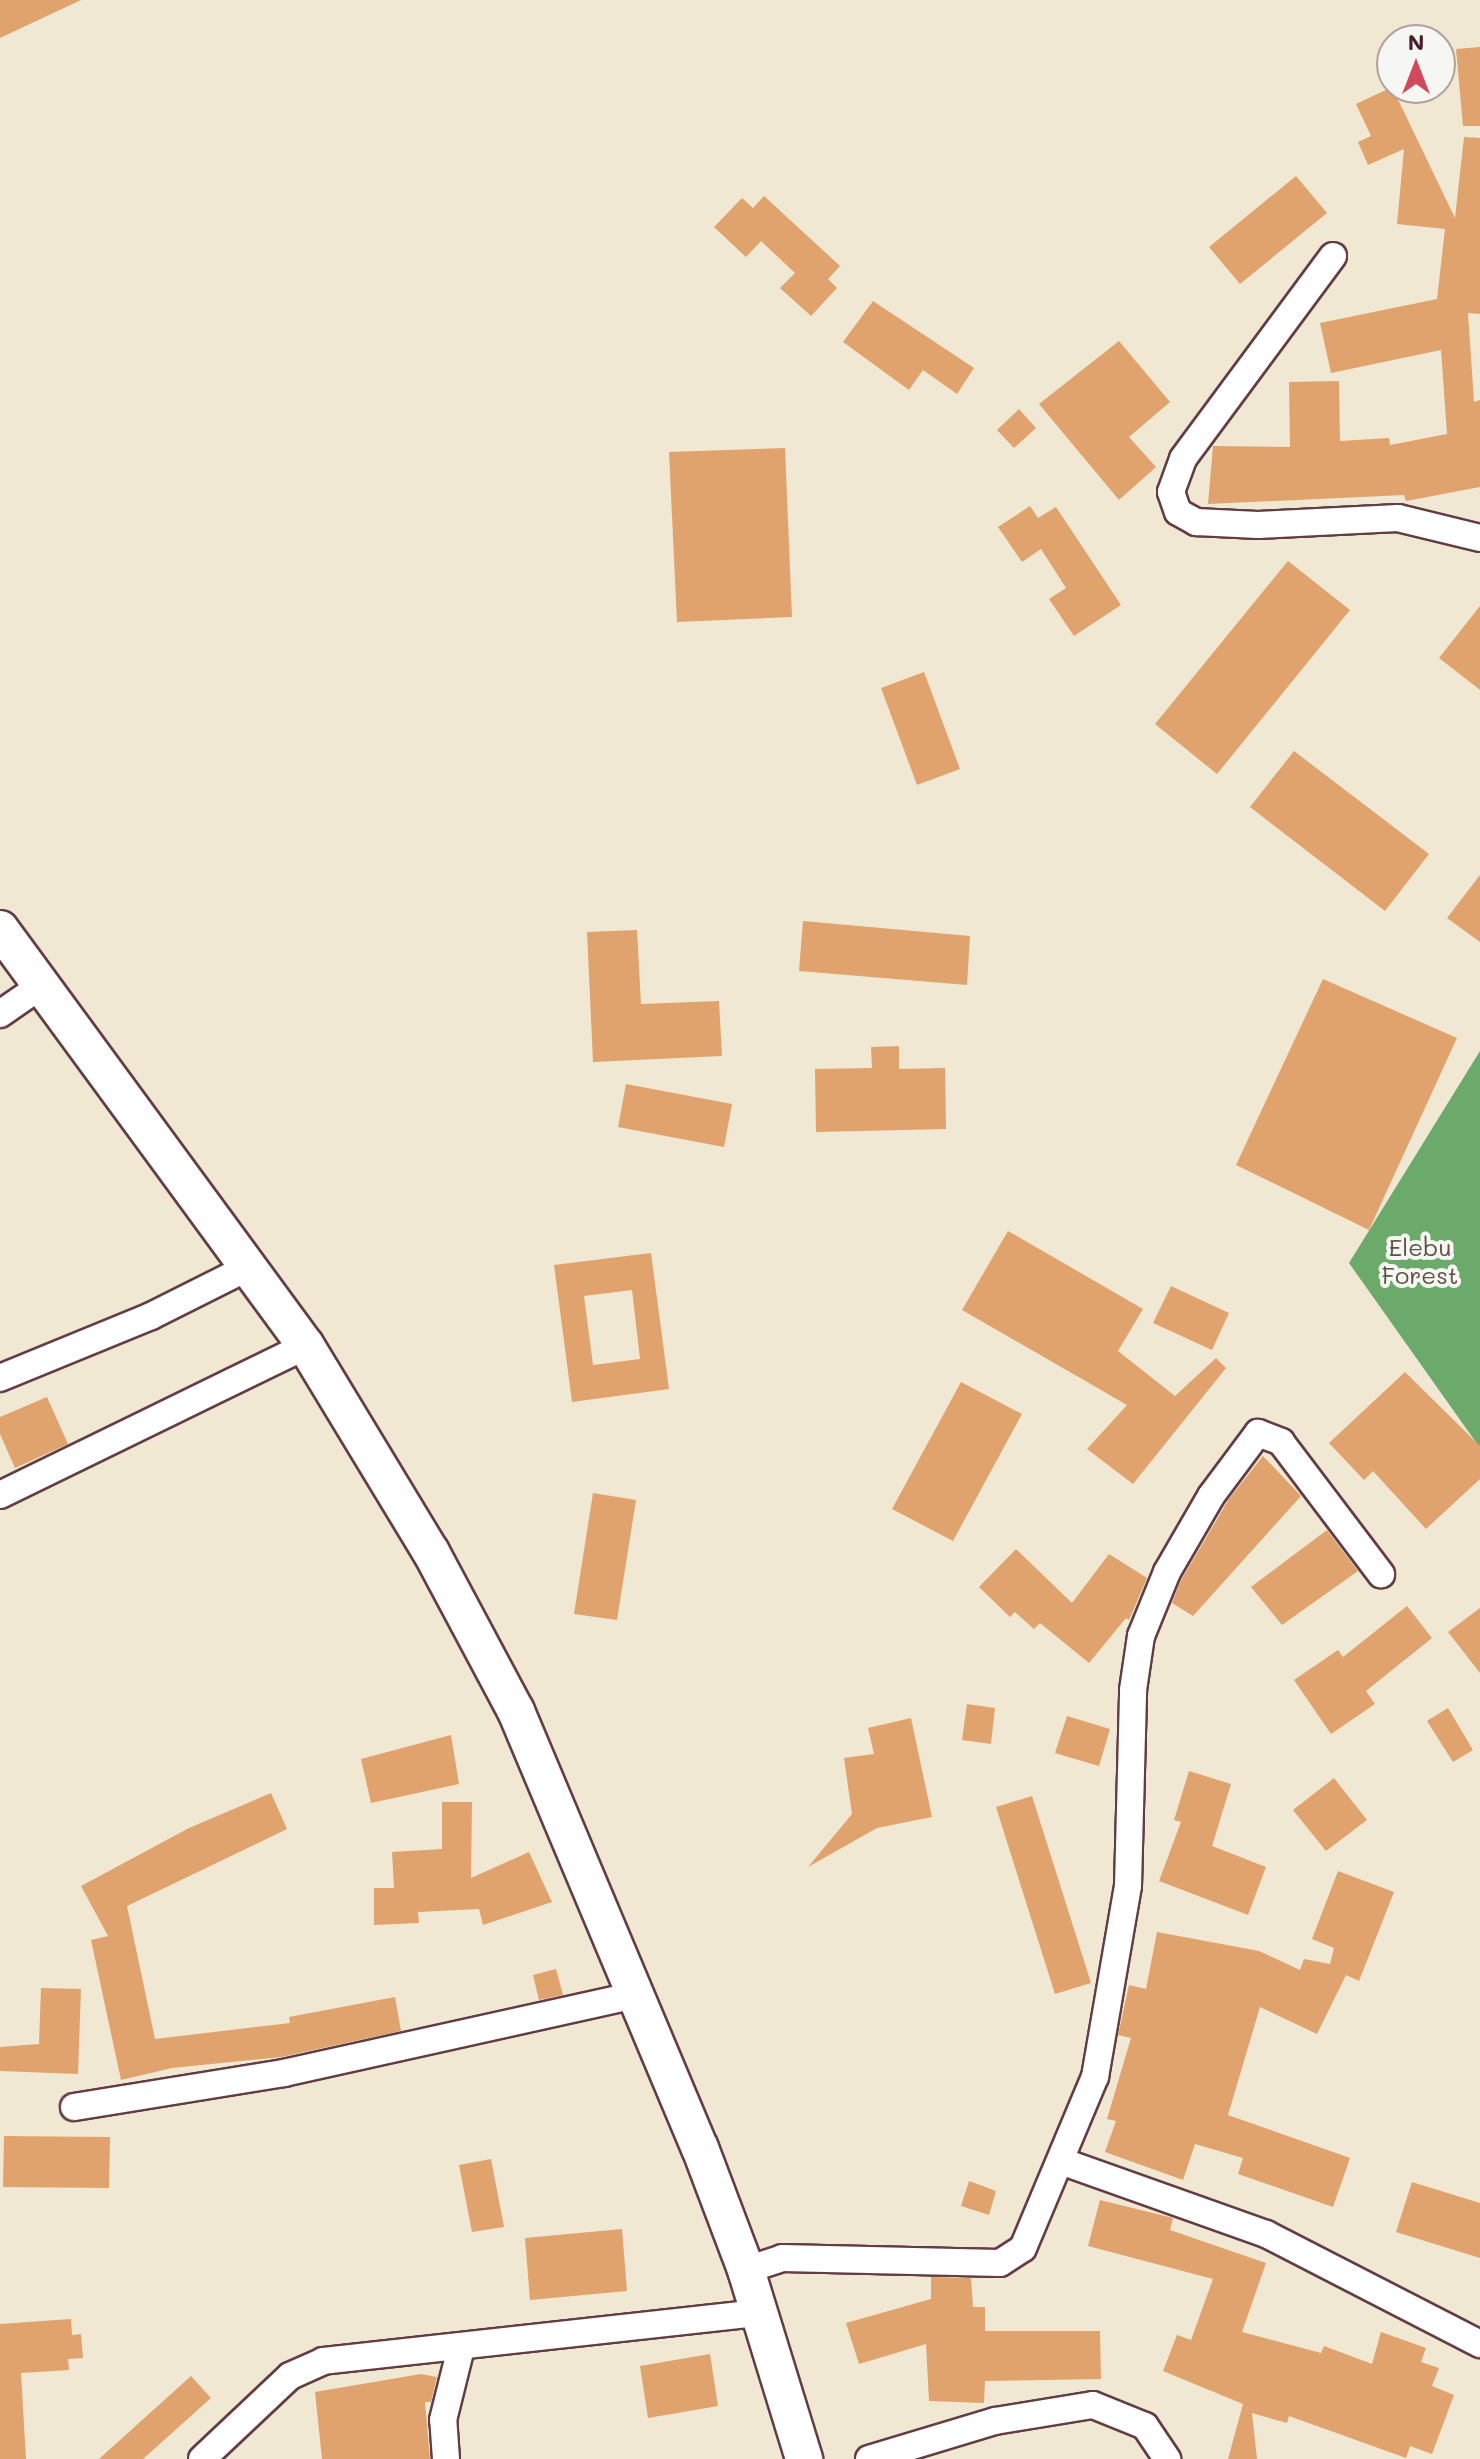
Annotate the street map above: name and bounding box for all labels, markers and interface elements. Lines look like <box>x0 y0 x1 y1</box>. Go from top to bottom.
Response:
north arrow <box>1376 24 1456 104</box>
text: N <box>1408 27 1424 56</box>
park label: Elebu Forest <box>1382 1233 1458 1289</box>

